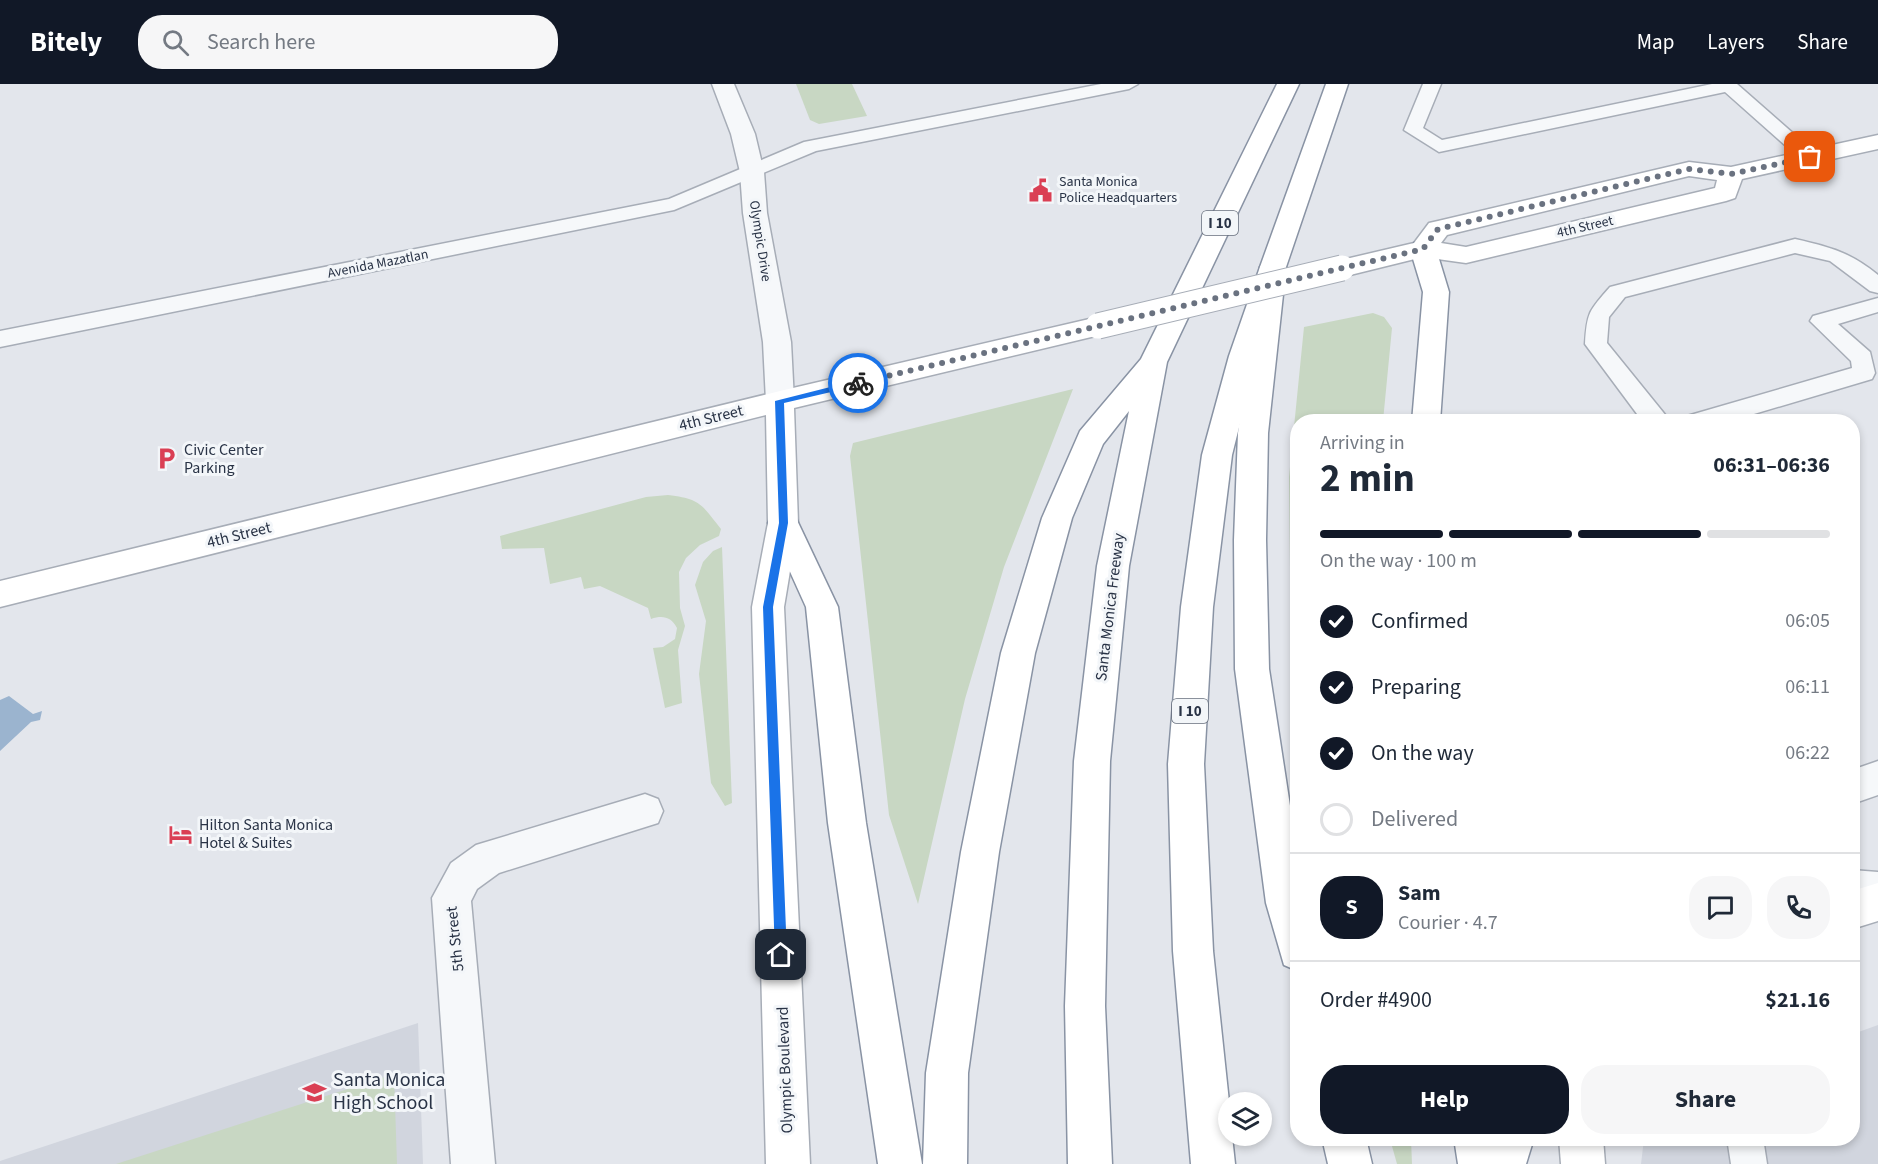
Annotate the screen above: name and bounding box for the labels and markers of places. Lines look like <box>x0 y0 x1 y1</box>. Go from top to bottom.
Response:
pin <box>1784 131 1835 182</box>
place label: Santa Monica Police Headquarters <box>1059 172 1177 208</box>
public building icon: Santa Monica Police Headquarters <box>1028 177 1054 203</box>
place label: Civic Center Parking <box>184 439 264 479</box>
parking icon: Civic Center Parking <box>153 446 179 472</box>
place label: Hilton Santa Monica Hotel & Suites <box>199 814 333 854</box>
hotel icon: Hilton Santa Monica Hotel & Suites <box>168 821 194 847</box>
pin <box>755 929 806 980</box>
place label: Santa Monica High School <box>333 1066 445 1117</box>
school or university icon: Santa Monica High School <box>302 1079 328 1105</box>

